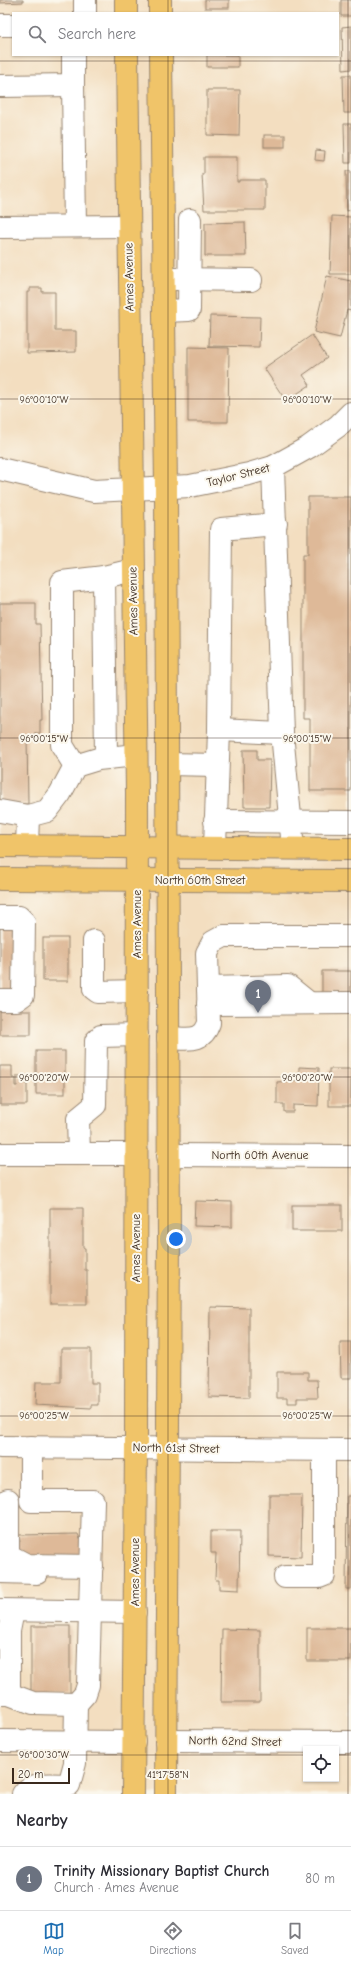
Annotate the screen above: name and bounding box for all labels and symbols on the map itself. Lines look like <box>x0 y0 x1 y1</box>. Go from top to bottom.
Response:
street label: Ames Avenue <box>121 243 137 311</box>
text: 96°00'10"W <box>20 394 69 406</box>
text: 96°00'10"W <box>283 394 332 406</box>
street label: Taylor Street <box>205 460 272 490</box>
street label: Ames Avenue <box>125 567 141 635</box>
text: 96°00'15"W <box>20 733 68 745</box>
text: 96°00'15"W <box>283 733 331 745</box>
street label: North 60th Street <box>155 873 246 887</box>
street label: Ames Avenue <box>130 890 144 958</box>
pin: 1 <box>245 980 271 1013</box>
text: 96°00'20"W <box>19 1072 69 1084</box>
text: 96°00'20"W <box>282 1072 332 1084</box>
street label: North 60th Avenue <box>211 1148 309 1162</box>
street label: Ames Avenue <box>129 1214 143 1282</box>
your location <box>166 1229 186 1249</box>
text: 96°00'25"W <box>19 1410 69 1422</box>
text: 96°00'25"W <box>282 1410 332 1422</box>
street label: North 61st Street <box>133 1440 220 1456</box>
street label: Ames Avenue <box>128 1538 142 1606</box>
street label: North 62nd Street <box>189 1733 282 1749</box>
text: 96°00'30"W <box>19 1749 69 1761</box>
scale bar <box>12 1766 70 1785</box>
text: 41°17'58"N <box>147 1769 189 1781</box>

